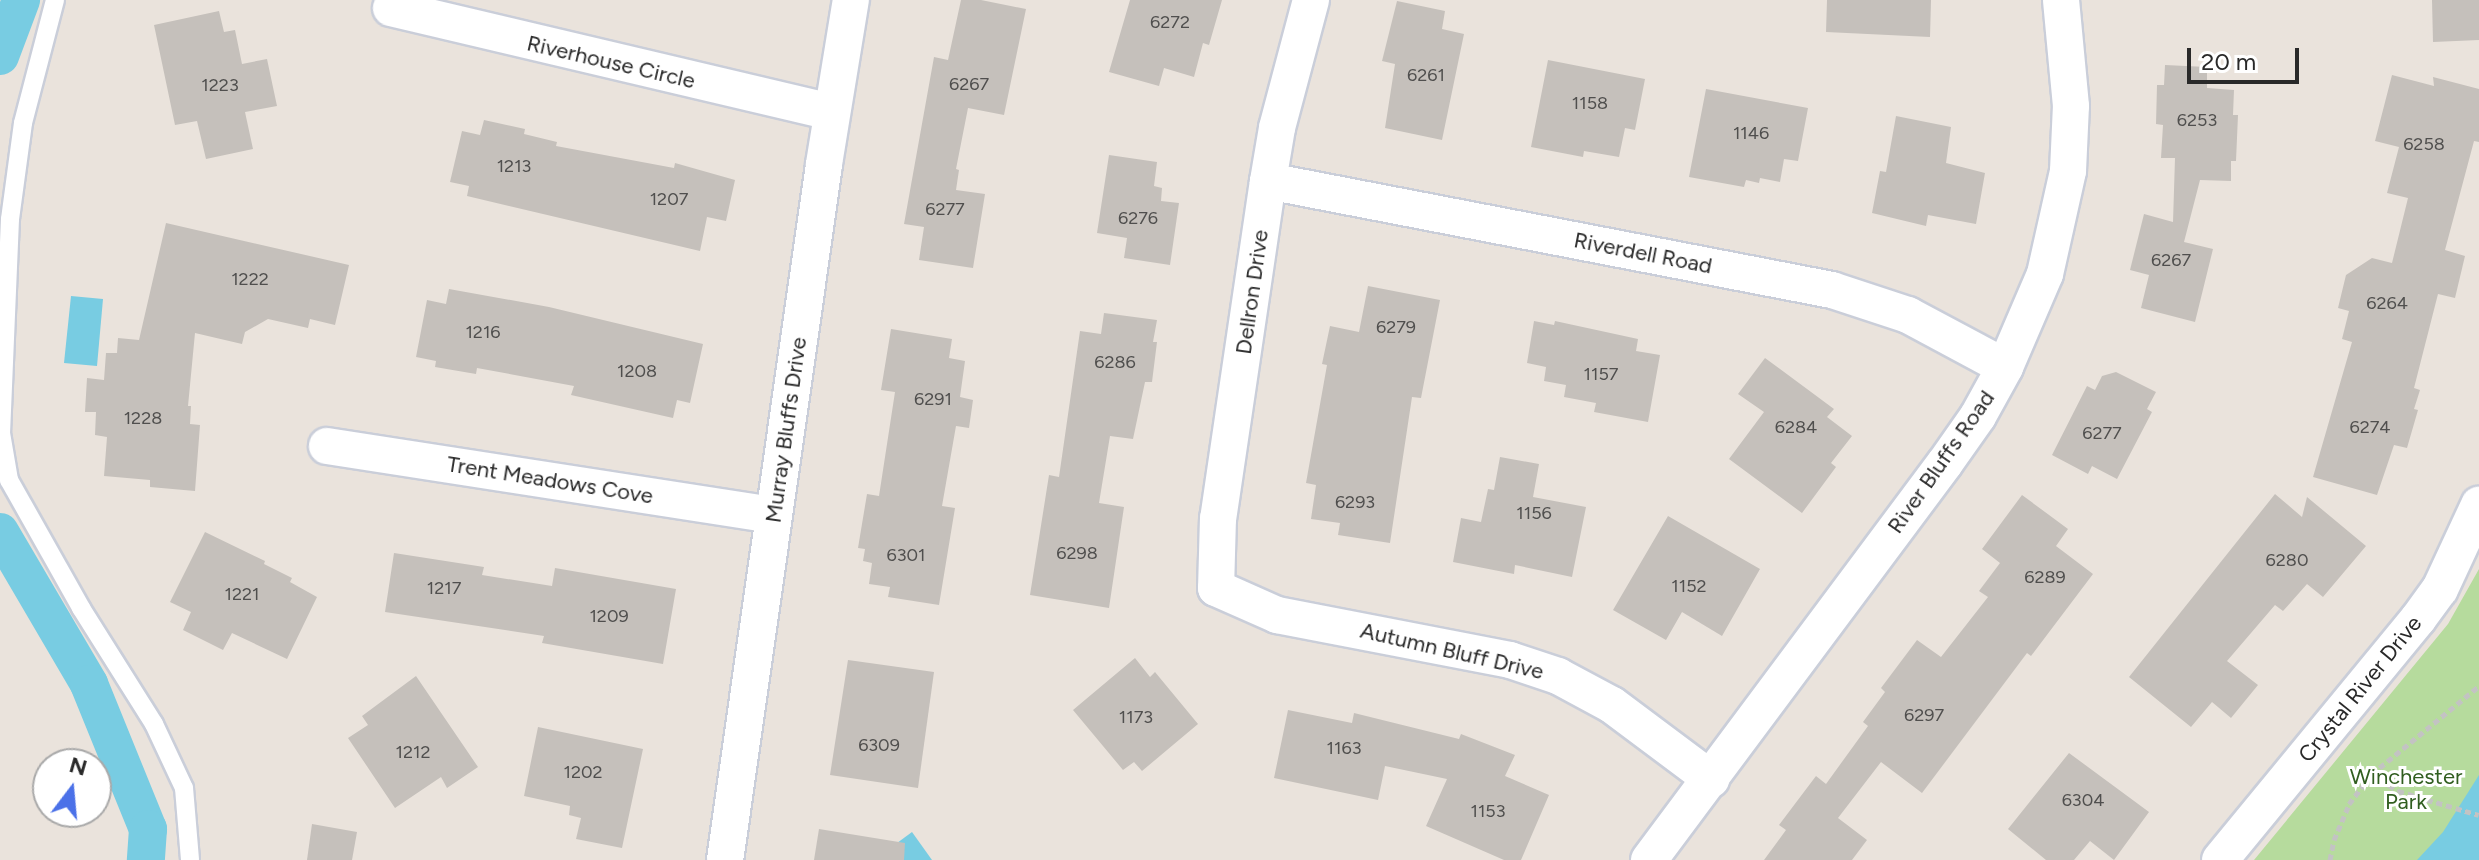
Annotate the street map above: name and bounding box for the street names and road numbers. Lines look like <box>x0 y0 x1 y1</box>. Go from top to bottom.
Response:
street label: Riverhouse Circle <box>524 30 698 94</box>
street label: Riverdell Road <box>1572 227 1714 279</box>
street label: Dellron Drive <box>1230 228 1274 356</box>
street label: Murray Bluffs Drive <box>760 335 812 525</box>
street label: River Bluffs Road <box>1882 386 2000 538</box>
street label: Trent Meadows Cove <box>445 451 655 509</box>
street label: Crystal River Drive <box>2293 610 2427 768</box>
street label: Autumn Bluff Drive <box>1358 617 1546 685</box>

